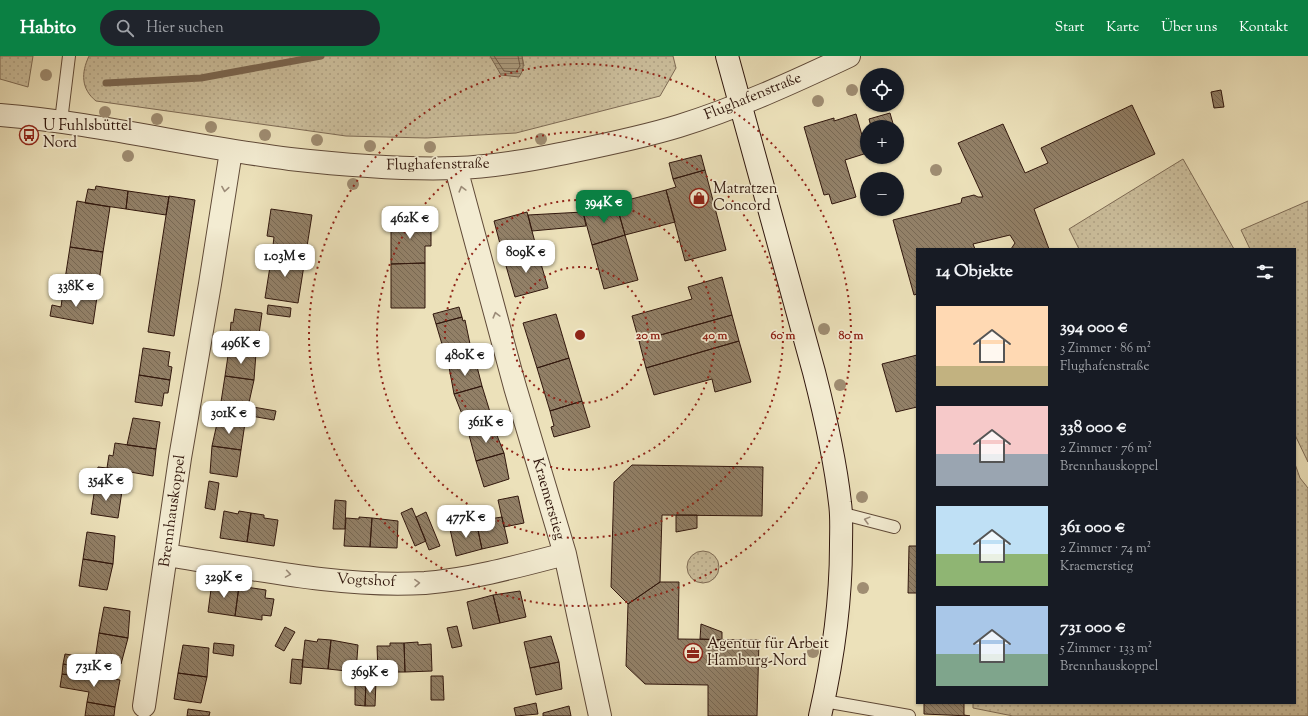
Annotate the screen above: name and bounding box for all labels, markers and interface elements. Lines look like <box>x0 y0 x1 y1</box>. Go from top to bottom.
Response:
search box <box>100 10 380 46</box>
text: Habito <box>20 15 76 42</box>
icon: search <box>114 17 136 39</box>
text: Hier suchen <box>146 18 224 39</box>
text: Start <box>1055 18 1084 38</box>
text: Karte <box>1106 18 1139 38</box>
text: Über uns <box>1161 18 1217 38</box>
text: Kontakt <box>1239 18 1288 38</box>
street label: Flughafenstraße <box>701 68 805 126</box>
map controls <box>860 68 904 216</box>
button: locate <box>860 68 904 112</box>
place label: U Fuhlsbüttel Nord <box>43 116 132 154</box>
button: + <box>860 120 904 164</box>
bus stop icon: U Fuhlsbüttel Nord <box>18 124 40 146</box>
street label: Flughafenstraße <box>386 154 490 176</box>
button: − <box>860 172 904 216</box>
place label: Matratzen Concord <box>713 179 778 217</box>
one-way arrow <box>221 186 230 192</box>
one-way arrow <box>458 186 467 193</box>
shop icon: Matratzen Concord <box>688 187 710 209</box>
pin: 394K € <box>571 190 637 224</box>
text: 394K € <box>585 194 623 212</box>
pin: 462K € <box>377 206 443 240</box>
text: 462K € <box>390 210 430 228</box>
pin: 809K € <box>493 240 559 274</box>
pin: 1.03M € <box>248 244 322 278</box>
text: 809K € <box>506 244 546 262</box>
text: 1.03M € <box>264 248 306 266</box>
text: 14 Objekte <box>936 260 1013 284</box>
icon: filters <box>1254 261 1276 283</box>
pin: 338K € <box>43 274 109 308</box>
text: 338K € <box>57 278 95 296</box>
one-way arrow <box>492 312 501 319</box>
text: 394 000 € <box>1060 316 1128 340</box>
icon: home <box>968 322 1016 370</box>
text: 20 m <box>636 327 660 345</box>
text: 40 m <box>702 327 727 345</box>
text: 60 m <box>771 327 795 345</box>
text: 80 m <box>839 327 863 345</box>
centre of rings <box>573 328 587 342</box>
pin: 496K € <box>208 331 274 365</box>
text: 496K € <box>221 335 261 353</box>
text: 3 Zimmer · 86 m² <box>1060 340 1151 358</box>
pin: 480K € <box>432 343 498 377</box>
text: 480K € <box>445 347 485 365</box>
text: Flughafenstraße <box>1060 358 1149 376</box>
pin: 301K € <box>196 401 262 435</box>
text: 301K € <box>211 405 247 423</box>
pin: 361K € <box>453 410 519 444</box>
text: 361K € <box>468 414 504 432</box>
text: 338 000 € <box>1060 416 1127 440</box>
icon: home <box>968 422 1016 470</box>
text: 2 Zimmer · 76 m² <box>1060 440 1152 458</box>
street label: Brennhauskoppel <box>155 453 191 569</box>
street label: Kraemerstieg <box>526 456 570 542</box>
text: Brennhauskoppel <box>1060 458 1158 476</box>
pin: 354K € <box>73 468 139 502</box>
text: 354K € <box>88 472 124 490</box>
pin: 477K € <box>433 505 499 539</box>
text: 477K € <box>446 509 486 527</box>
one-way arrow <box>864 516 871 525</box>
text: 361 000 € <box>1060 516 1125 540</box>
icon: home <box>968 522 1016 570</box>
text: 2 Zimmer · 74 m² <box>1060 540 1151 558</box>
text: Kraemerstieg <box>1060 558 1133 576</box>
pin: 329K € <box>191 565 257 599</box>
text: 329K € <box>205 569 243 587</box>
one-way arrow <box>285 569 291 577</box>
street label: Vogtshof <box>336 569 397 593</box>
one-way arrow <box>414 579 420 587</box>
text: 731 000 € <box>1060 616 1126 640</box>
icon: home <box>968 622 1016 670</box>
place label: Agentur für Arbeit Hamburg-Nord <box>707 634 829 672</box>
text: 5 Zimmer · 133 m² <box>1060 640 1152 658</box>
office icon: Agentur für Arbeit Hamburg-Nord <box>682 642 704 664</box>
pin: 731K € <box>61 654 127 688</box>
text: 731K € <box>76 658 112 676</box>
text: Brennhauskoppel <box>1060 658 1158 676</box>
pin: 369K € <box>337 660 403 694</box>
text: 369K € <box>351 664 389 682</box>

